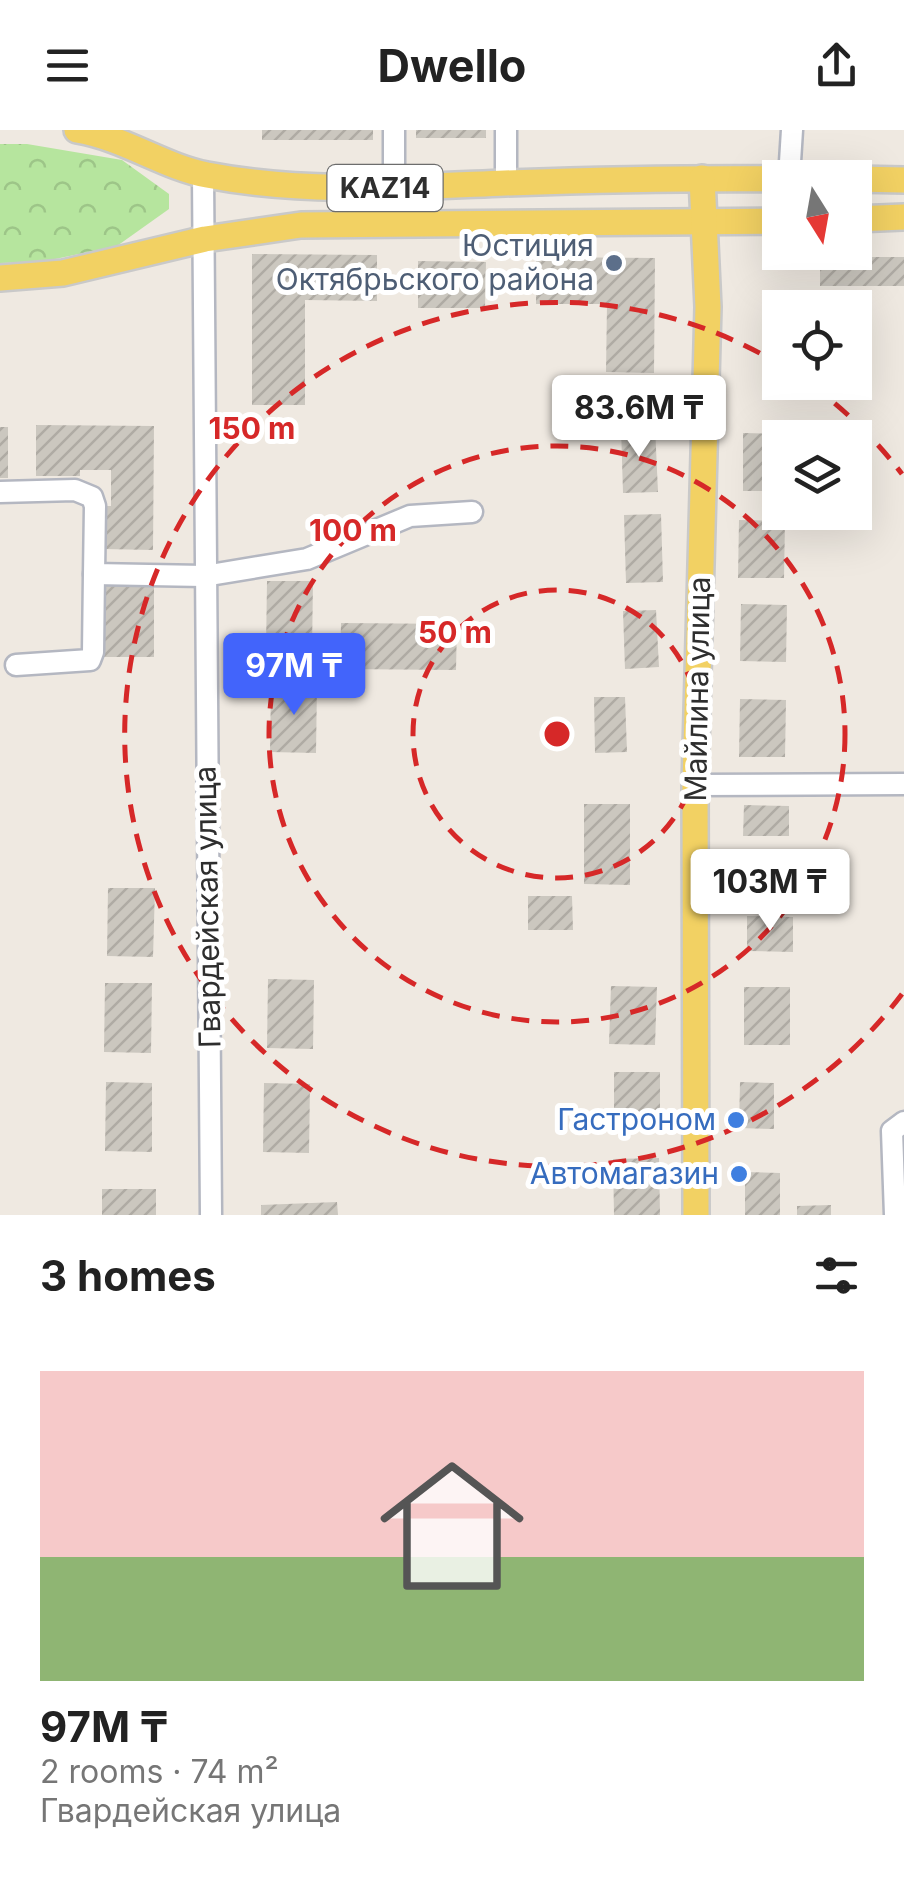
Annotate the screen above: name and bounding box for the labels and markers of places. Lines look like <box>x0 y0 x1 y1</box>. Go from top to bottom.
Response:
place label: Юстиция Октябрьского района <box>276 227 594 297</box>
marker: Юстиция Октябрьского района <box>603 252 625 274</box>
pin: 83.6M ₸ <box>547 375 731 460</box>
pin: 97M ₸ <box>224 633 364 718</box>
centre of rings <box>539 716 575 752</box>
pin: 103M ₸ <box>689 849 851 934</box>
place label: Гастроном <box>557 1101 716 1137</box>
marker: Гастроном <box>725 1109 747 1131</box>
place label: Автомагазин <box>530 1155 719 1191</box>
marker: Автомагазин <box>728 1163 750 1185</box>

